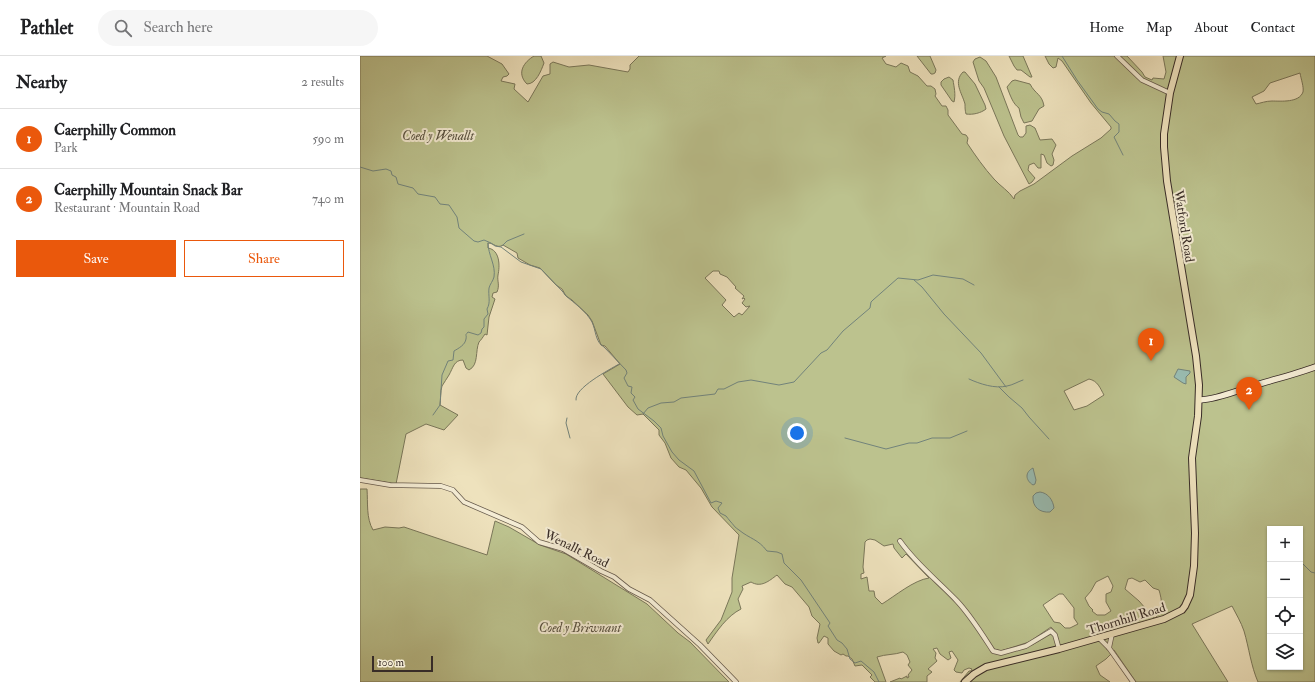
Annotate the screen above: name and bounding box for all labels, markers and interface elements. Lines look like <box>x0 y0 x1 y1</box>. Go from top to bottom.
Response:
search box <box>98 10 378 46</box>
text: Pathlet <box>20 16 74 40</box>
icon: search <box>112 17 134 39</box>
text: Search here <box>144 18 213 37</box>
text: Home <box>1089 19 1124 36</box>
text: Map <box>1146 19 1172 36</box>
text: About <box>1194 19 1228 36</box>
text: Contact <box>1250 19 1295 36</box>
text: Nearby <box>16 72 67 93</box>
text: 2 results <box>301 74 344 90</box>
text: Caerphilly Common <box>54 121 176 140</box>
park label: Coed y Wenallt <box>402 128 475 144</box>
text: 1 <box>27 131 31 147</box>
text: 590 m <box>312 131 344 147</box>
text: Park <box>54 140 78 156</box>
text: Caerphilly Mountain Snack Bar <box>54 181 243 200</box>
street label: Watford Road <box>1170 188 1198 264</box>
text: 2 <box>26 191 32 207</box>
text: 740 m <box>312 191 344 207</box>
text: Restaurant · Mountain Road <box>54 200 200 216</box>
button: Save <box>16 240 176 277</box>
button: Share <box>184 240 344 277</box>
pin: 1 <box>1138 328 1164 361</box>
pin: 2 <box>1236 377 1262 410</box>
your location <box>787 423 807 443</box>
street label: Wenallt Road <box>541 526 612 572</box>
map controls <box>1267 526 1303 670</box>
button: + <box>1267 526 1303 562</box>
button: − <box>1267 562 1303 598</box>
button: locate <box>1267 598 1303 634</box>
street label: Thornhill Road <box>1085 599 1168 638</box>
park label: Coed y Briwnant <box>539 620 622 636</box>
button: layers <box>1267 634 1303 670</box>
scale bar <box>372 654 433 673</box>
text: 100 m <box>378 656 404 669</box>

